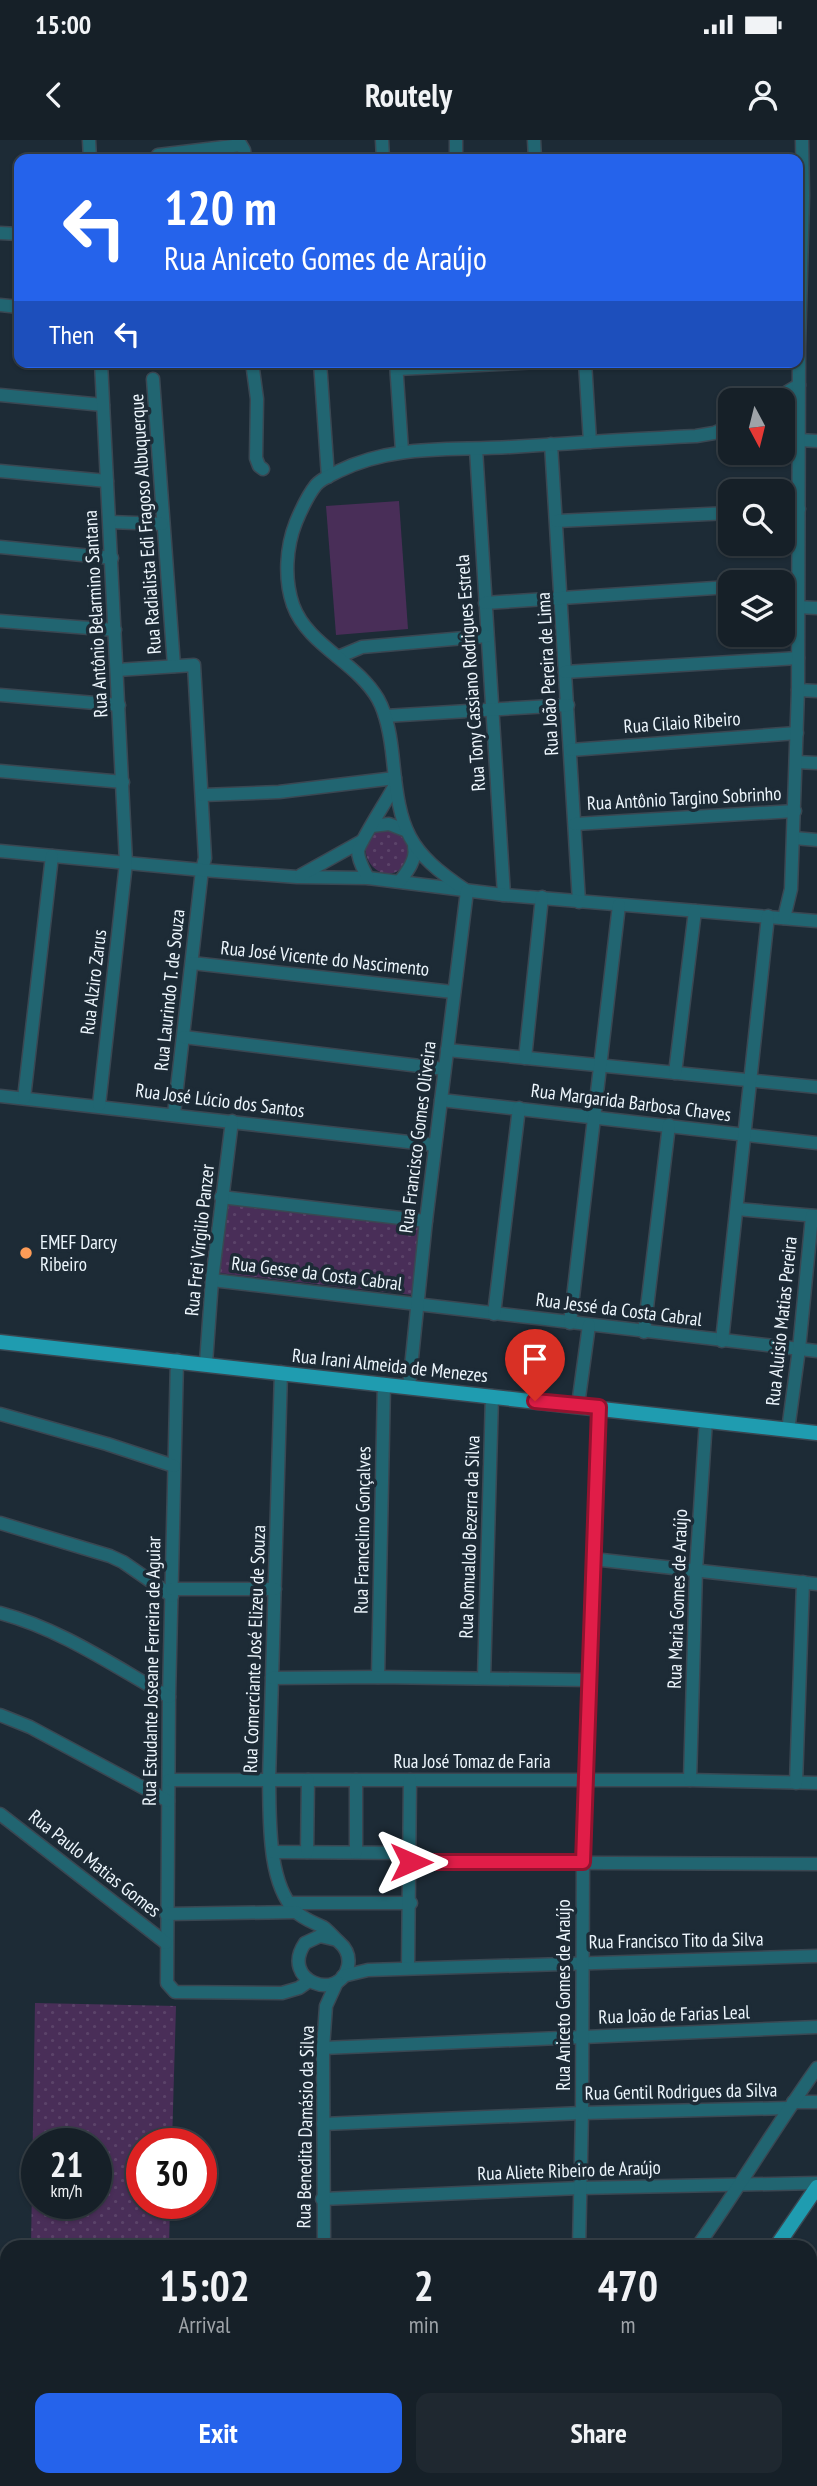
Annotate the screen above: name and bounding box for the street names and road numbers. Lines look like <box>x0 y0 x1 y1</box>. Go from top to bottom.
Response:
street label: Rua Radialista Edi Fragoso Albuquerque <box>124 393 166 655</box>
street label: Rua Antônio Belarmino Santana <box>78 510 112 718</box>
street label: Rua Tony Cassiano Rodrigues Estrela <box>450 554 490 792</box>
street label: Rua João Pereira de Lima <box>531 592 563 756</box>
street label: Rua Cilaio Ribeiro <box>623 706 741 738</box>
street label: Rua Antônio Targino Sobrinho <box>586 781 782 815</box>
street label: Rua Laurindo T. de Souza <box>149 908 189 1072</box>
street label: Rua Alziro Zarus <box>75 928 111 1036</box>
street label: Rua José Vicente do Nascimento <box>220 935 430 981</box>
street label: Rua Francisco Gomes Oliveira <box>393 1040 441 1234</box>
street label: Rua José Lúcio dos Santos <box>134 1078 306 1122</box>
street label: Rua Margarida Barbosa Chaves <box>530 1078 732 1126</box>
street label: Rua Frei Virgilio Panzer <box>179 1162 219 1317</box>
street label: Rua Aluisio Matias Pereira <box>760 1235 802 1407</box>
street label: Rua Gesse da Costa Cabral <box>230 1251 404 1295</box>
street label: Rua Jessé da Costa Cabral <box>535 1287 704 1331</box>
street label: Rua Irani Almeida de Menezes <box>291 1343 489 1387</box>
street label: Rua Romualdo Bezerra da Silva <box>453 1435 485 1639</box>
street label: Rua Francelino Gonçalves <box>349 1446 375 1614</box>
street label: Rua Maria Gomes de Araújo <box>662 1509 692 1689</box>
street label: Rua Comerciante José Elizeu de Souza <box>238 1525 270 1773</box>
street label: Rua Estudante Joseane Ferreira de Aguiar <box>137 1535 165 1806</box>
street label: Rua José Tomaz de Faria <box>393 1749 551 1773</box>
street label: Rua Paulo Matias Gomes <box>24 1804 166 1922</box>
street label: Rua Aniceto Gomes de Araújo <box>551 1899 575 2091</box>
street label: Rua Francisco Tito da Silva <box>588 1926 764 1954</box>
street label: Rua João de Farias Leal <box>598 1999 751 2029</box>
street label: Rua Benedita Damásio da Silva <box>291 2025 319 2229</box>
street label: Rua Gentil Rodrigues da Silva <box>584 2077 778 2105</box>
street label: Rua Aliete Ribeiro de Araújo <box>477 2155 661 2185</box>

